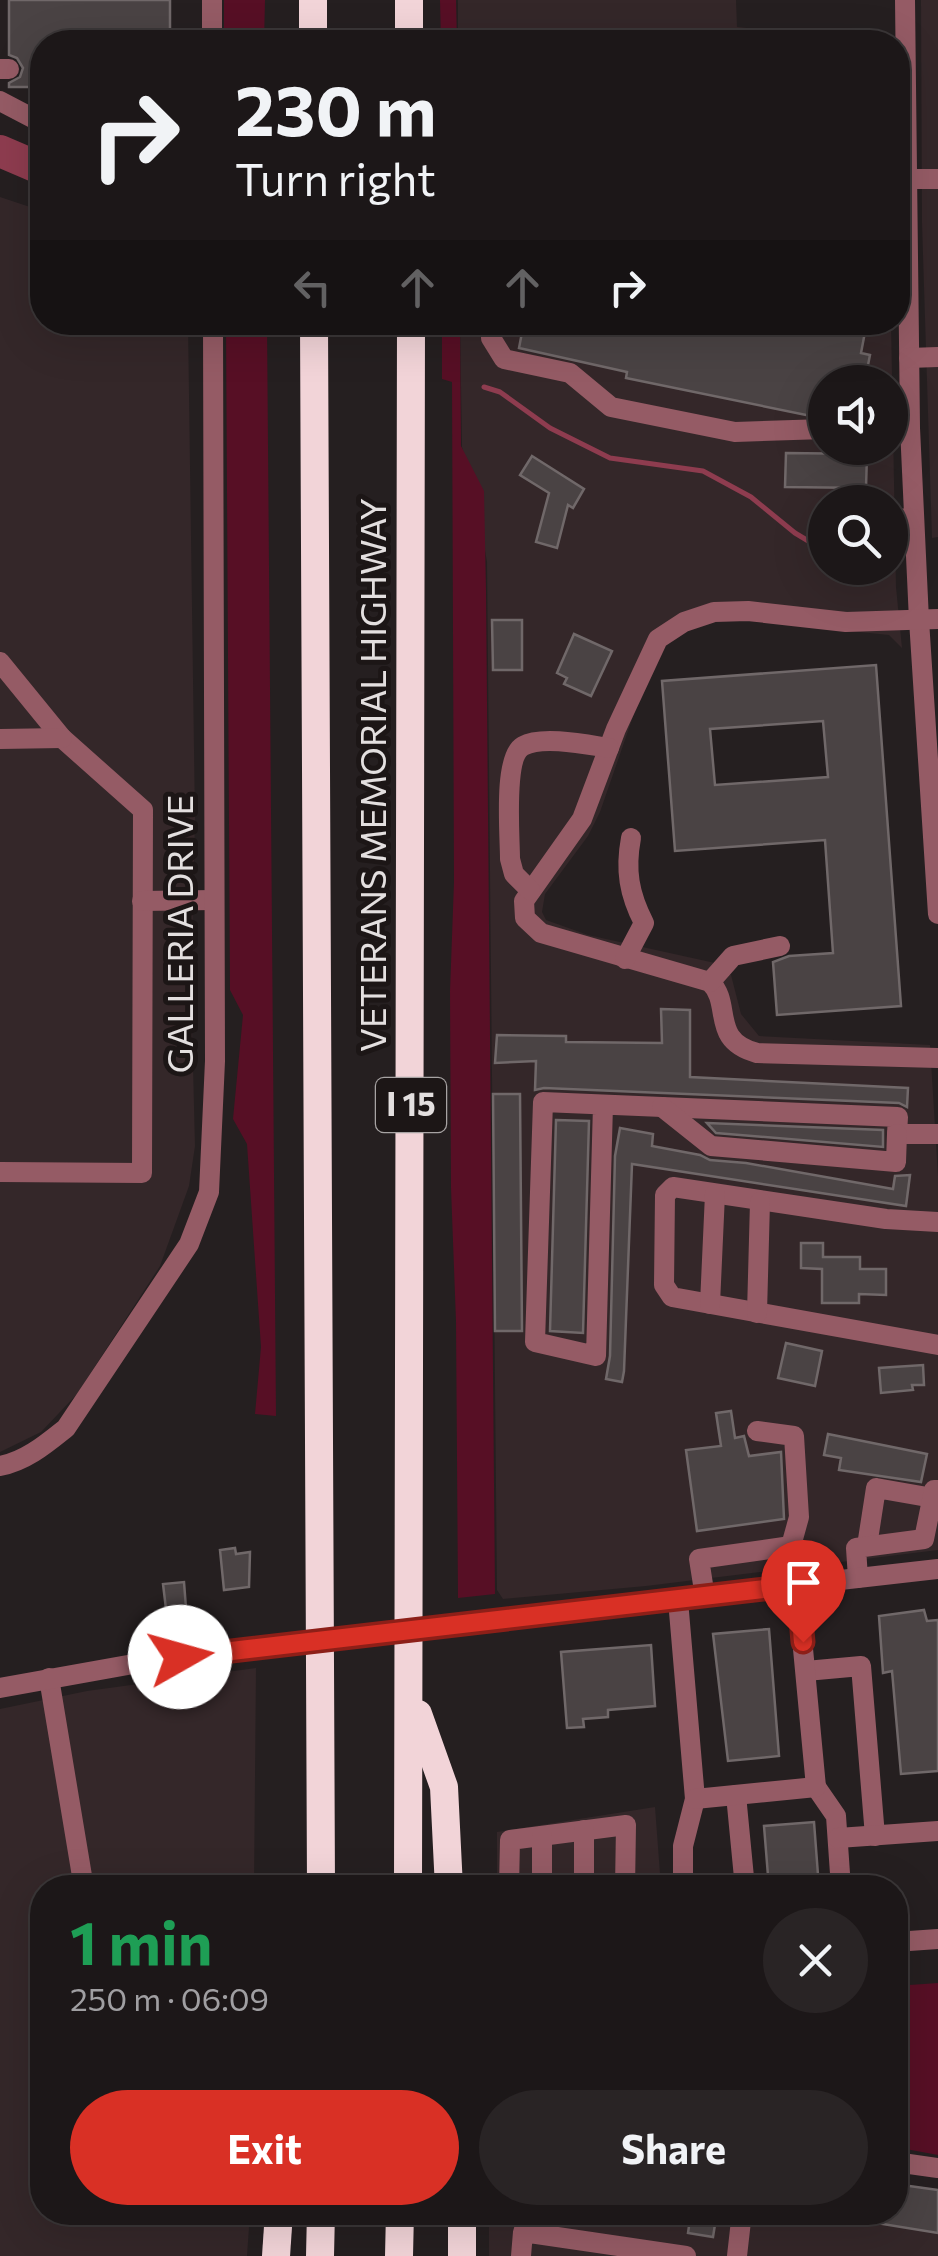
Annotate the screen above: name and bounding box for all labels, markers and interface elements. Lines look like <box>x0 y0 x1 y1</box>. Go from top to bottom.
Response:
text: 230 m <box>235 65 437 150</box>
icon: right <box>70 70 200 200</box>
text: Turn right <box>235 150 436 205</box>
icon: left <box>285 260 340 315</box>
icon: ahead <box>390 260 445 315</box>
icon: ahead <box>495 260 550 315</box>
icon: right <box>600 260 655 315</box>
map controls <box>808 365 908 585</box>
button: sound <box>808 365 908 465</box>
button: search <box>808 485 908 585</box>
street label: VETERANS MEMORIAL HIGHWAY <box>350 498 393 1052</box>
street label: GALLERIA DRIVE <box>157 795 200 1073</box>
road number: I 15 <box>376 1078 446 1132</box>
pin <box>761 1540 846 1643</box>
icon: arrive <box>776 1555 831 1610</box>
position arrow <box>128 1605 232 1709</box>
text: 1 min <box>70 1904 212 1977</box>
button: close <box>763 1908 868 2013</box>
text: 250 m · 06:09 <box>70 1978 269 2018</box>
button: Exit <box>70 2090 459 2205</box>
button: Share <box>479 2090 868 2205</box>

